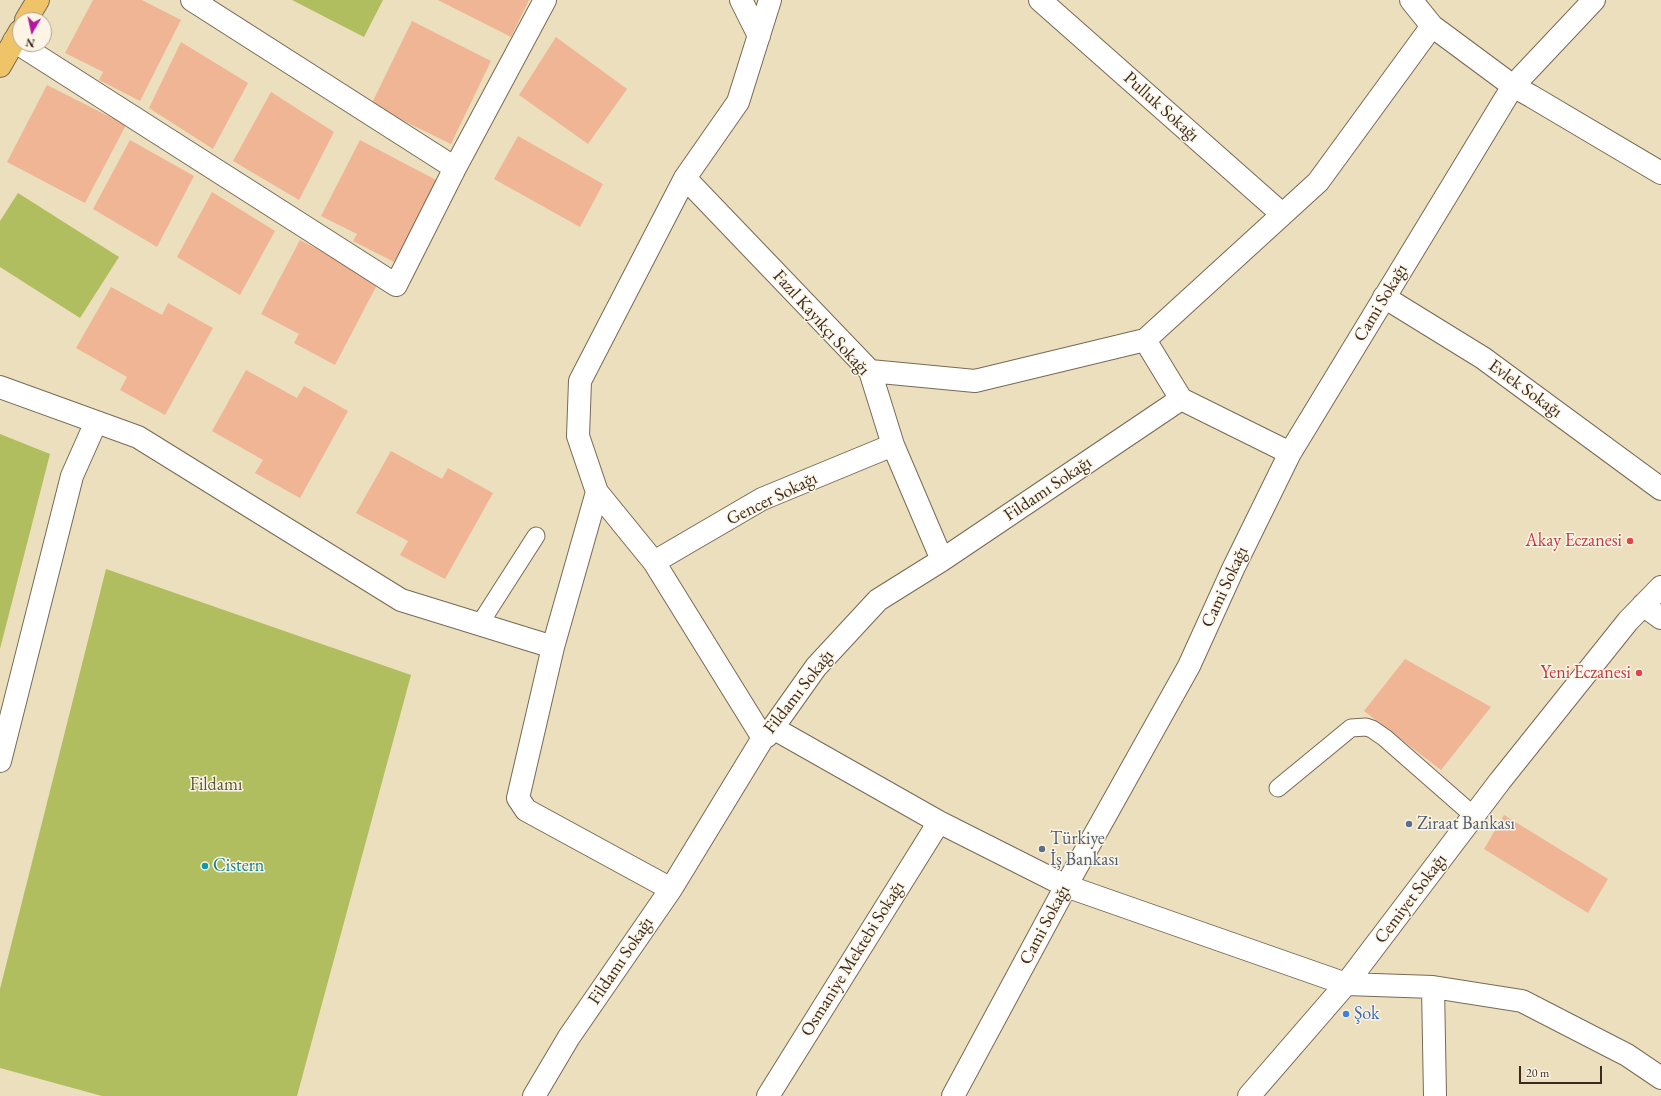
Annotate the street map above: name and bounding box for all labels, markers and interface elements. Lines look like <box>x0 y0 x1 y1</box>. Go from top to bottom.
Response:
north arrow <box>12 12 52 52</box>
text: N <box>25 35 36 50</box>
street label: Pulluk Sokağı <box>1119 67 1203 147</box>
street label: Cami Sokağı <box>1349 260 1413 346</box>
street label: Fazıl Kayıkçı Sokağı <box>768 266 874 380</box>
street label: Evlek Sokağı <box>1484 355 1566 423</box>
street label: Fildamı Sokağı <box>1000 452 1096 526</box>
street label: Gencer Sokağı <box>723 468 821 530</box>
place label: Akay Eczanesi <box>1525 530 1622 552</box>
marker: Akay Eczanesi <box>1625 536 1635 546</box>
street label: Cami Sokağı <box>1197 543 1253 631</box>
street label: Fildamı Sokağı <box>759 646 839 738</box>
place label: Yeni Eczanesi <box>1541 662 1631 684</box>
marker: Yeni Eczanesi <box>1634 668 1644 678</box>
park label: Fildamı <box>190 774 242 796</box>
place label: Ziraat Bankası <box>1417 813 1515 835</box>
marker: Ziraat Bankası <box>1404 819 1414 829</box>
place label: Türkiye İş Bankası <box>1050 828 1119 870</box>
marker: Türkiye İş Bankası <box>1037 844 1047 854</box>
street label: Cemiyet Sokağı <box>1370 850 1452 948</box>
place label: Cistern <box>213 855 264 877</box>
marker: Cistern <box>200 861 210 871</box>
street label: Osmaniye Mektebi Sokağı <box>796 877 910 1041</box>
street label: Cami Sokağı <box>1015 882 1075 968</box>
street label: Fildamı Sokağı <box>584 913 658 1009</box>
place label: Şok <box>1354 1003 1379 1025</box>
marker: Şok <box>1341 1009 1351 1019</box>
scale bar <box>1521 1058 1604 1084</box>
text: 20 m <box>1526 1065 1549 1081</box>

